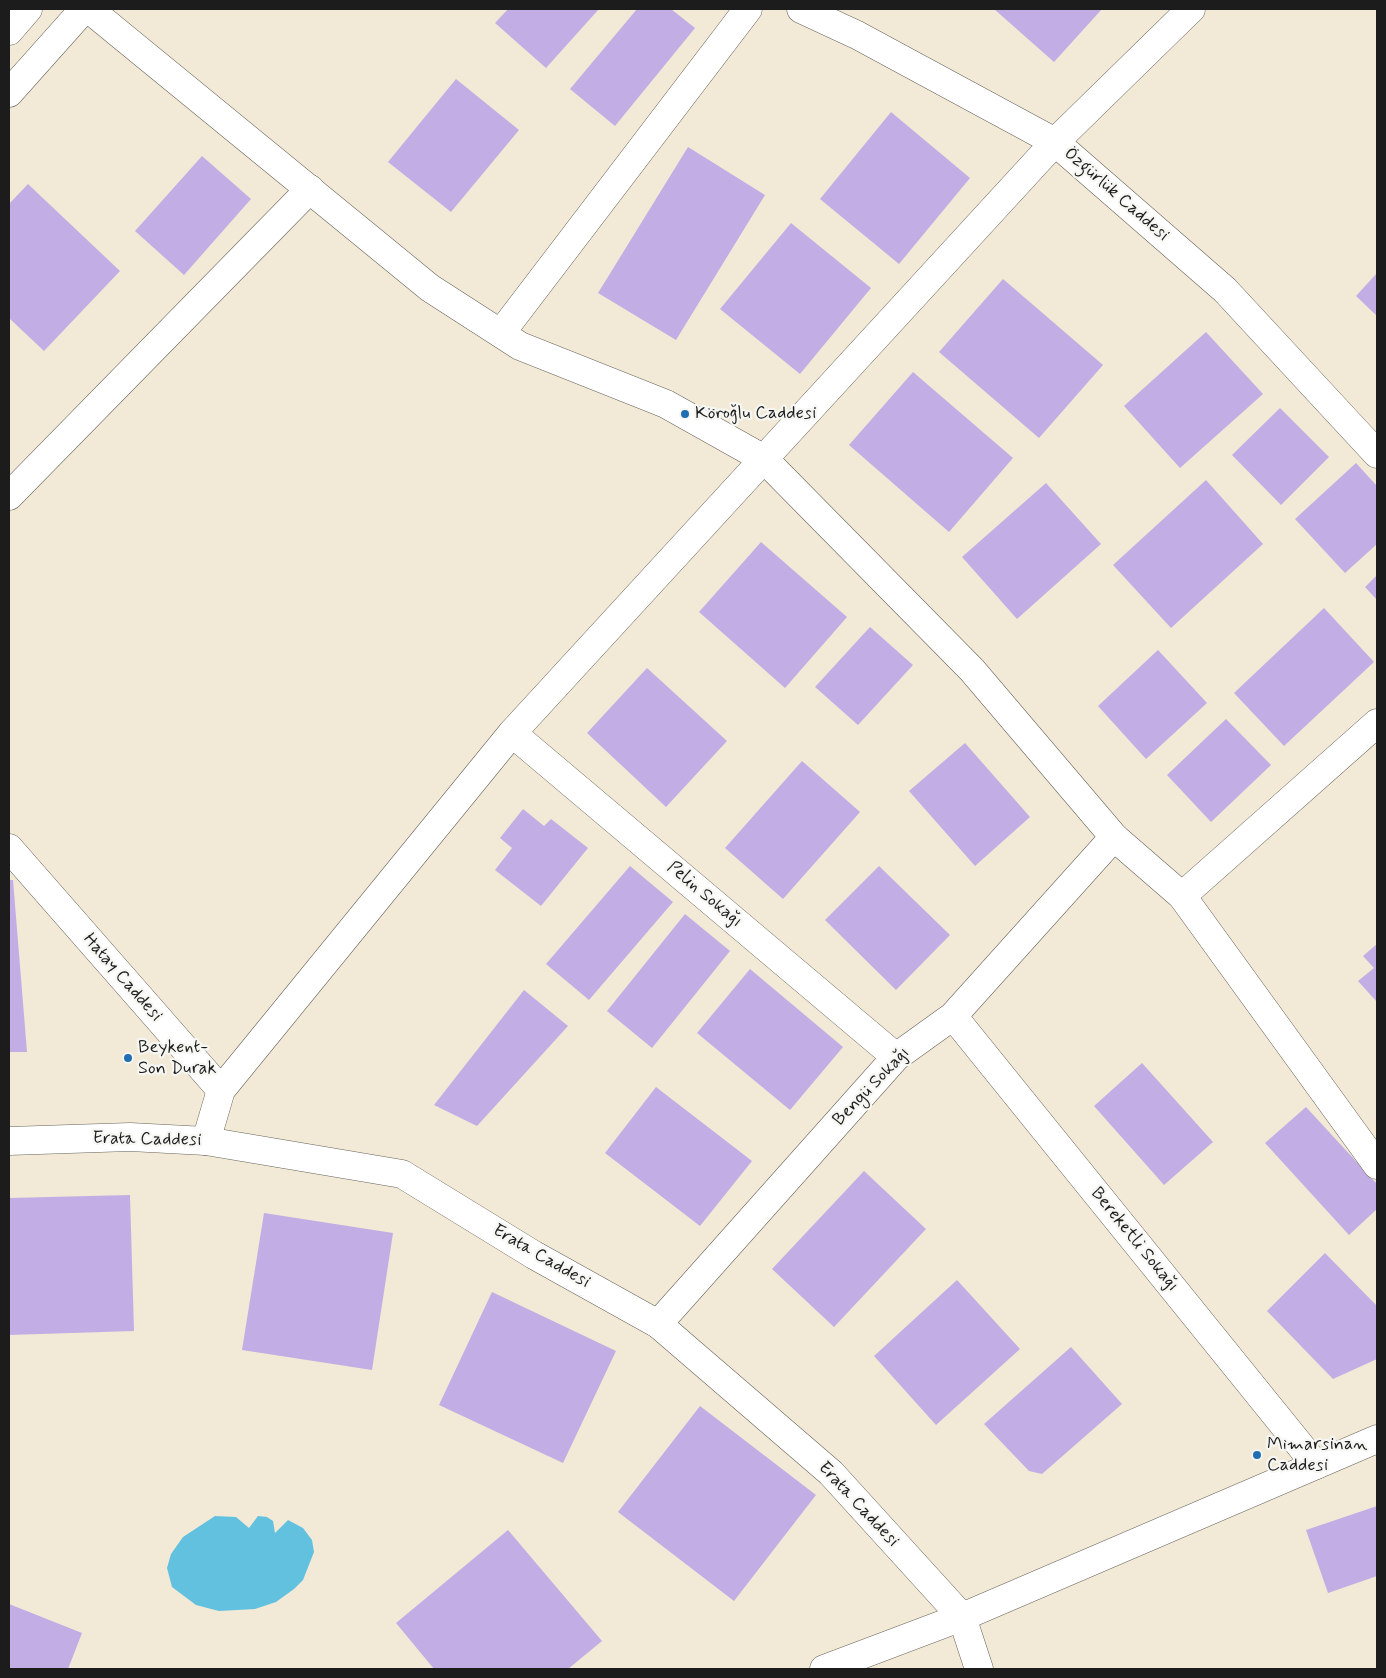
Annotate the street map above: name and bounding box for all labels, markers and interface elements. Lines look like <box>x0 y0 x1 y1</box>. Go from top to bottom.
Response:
street label: Özgürlük Caddesi <box>1059 143 1173 247</box>
place label: Köroğlu Caddesi <box>695 403 816 425</box>
marker: Köroğlu Caddesi <box>679 408 691 420</box>
street label: Pelin Sokağı <box>662 857 746 933</box>
street label: Hatay Caddesi <box>78 929 166 1027</box>
place label: Beykent- Son Durak <box>138 1037 216 1080</box>
street label: Bengü Sokağı <box>829 1043 915 1131</box>
marker: Beykent- Son Durak <box>122 1052 134 1064</box>
street label: Erata Caddesi <box>92 1128 202 1152</box>
street label: Bereketli Sokağı <box>1085 1184 1183 1296</box>
street label: Erata Caddesi <box>488 1220 594 1294</box>
place label: Mimarsinan Caddesi <box>1267 1434 1367 1476</box>
marker: Mimarsinan Caddesi <box>1251 1449 1263 1461</box>
street label: Erata Caddesi <box>813 1458 903 1552</box>

